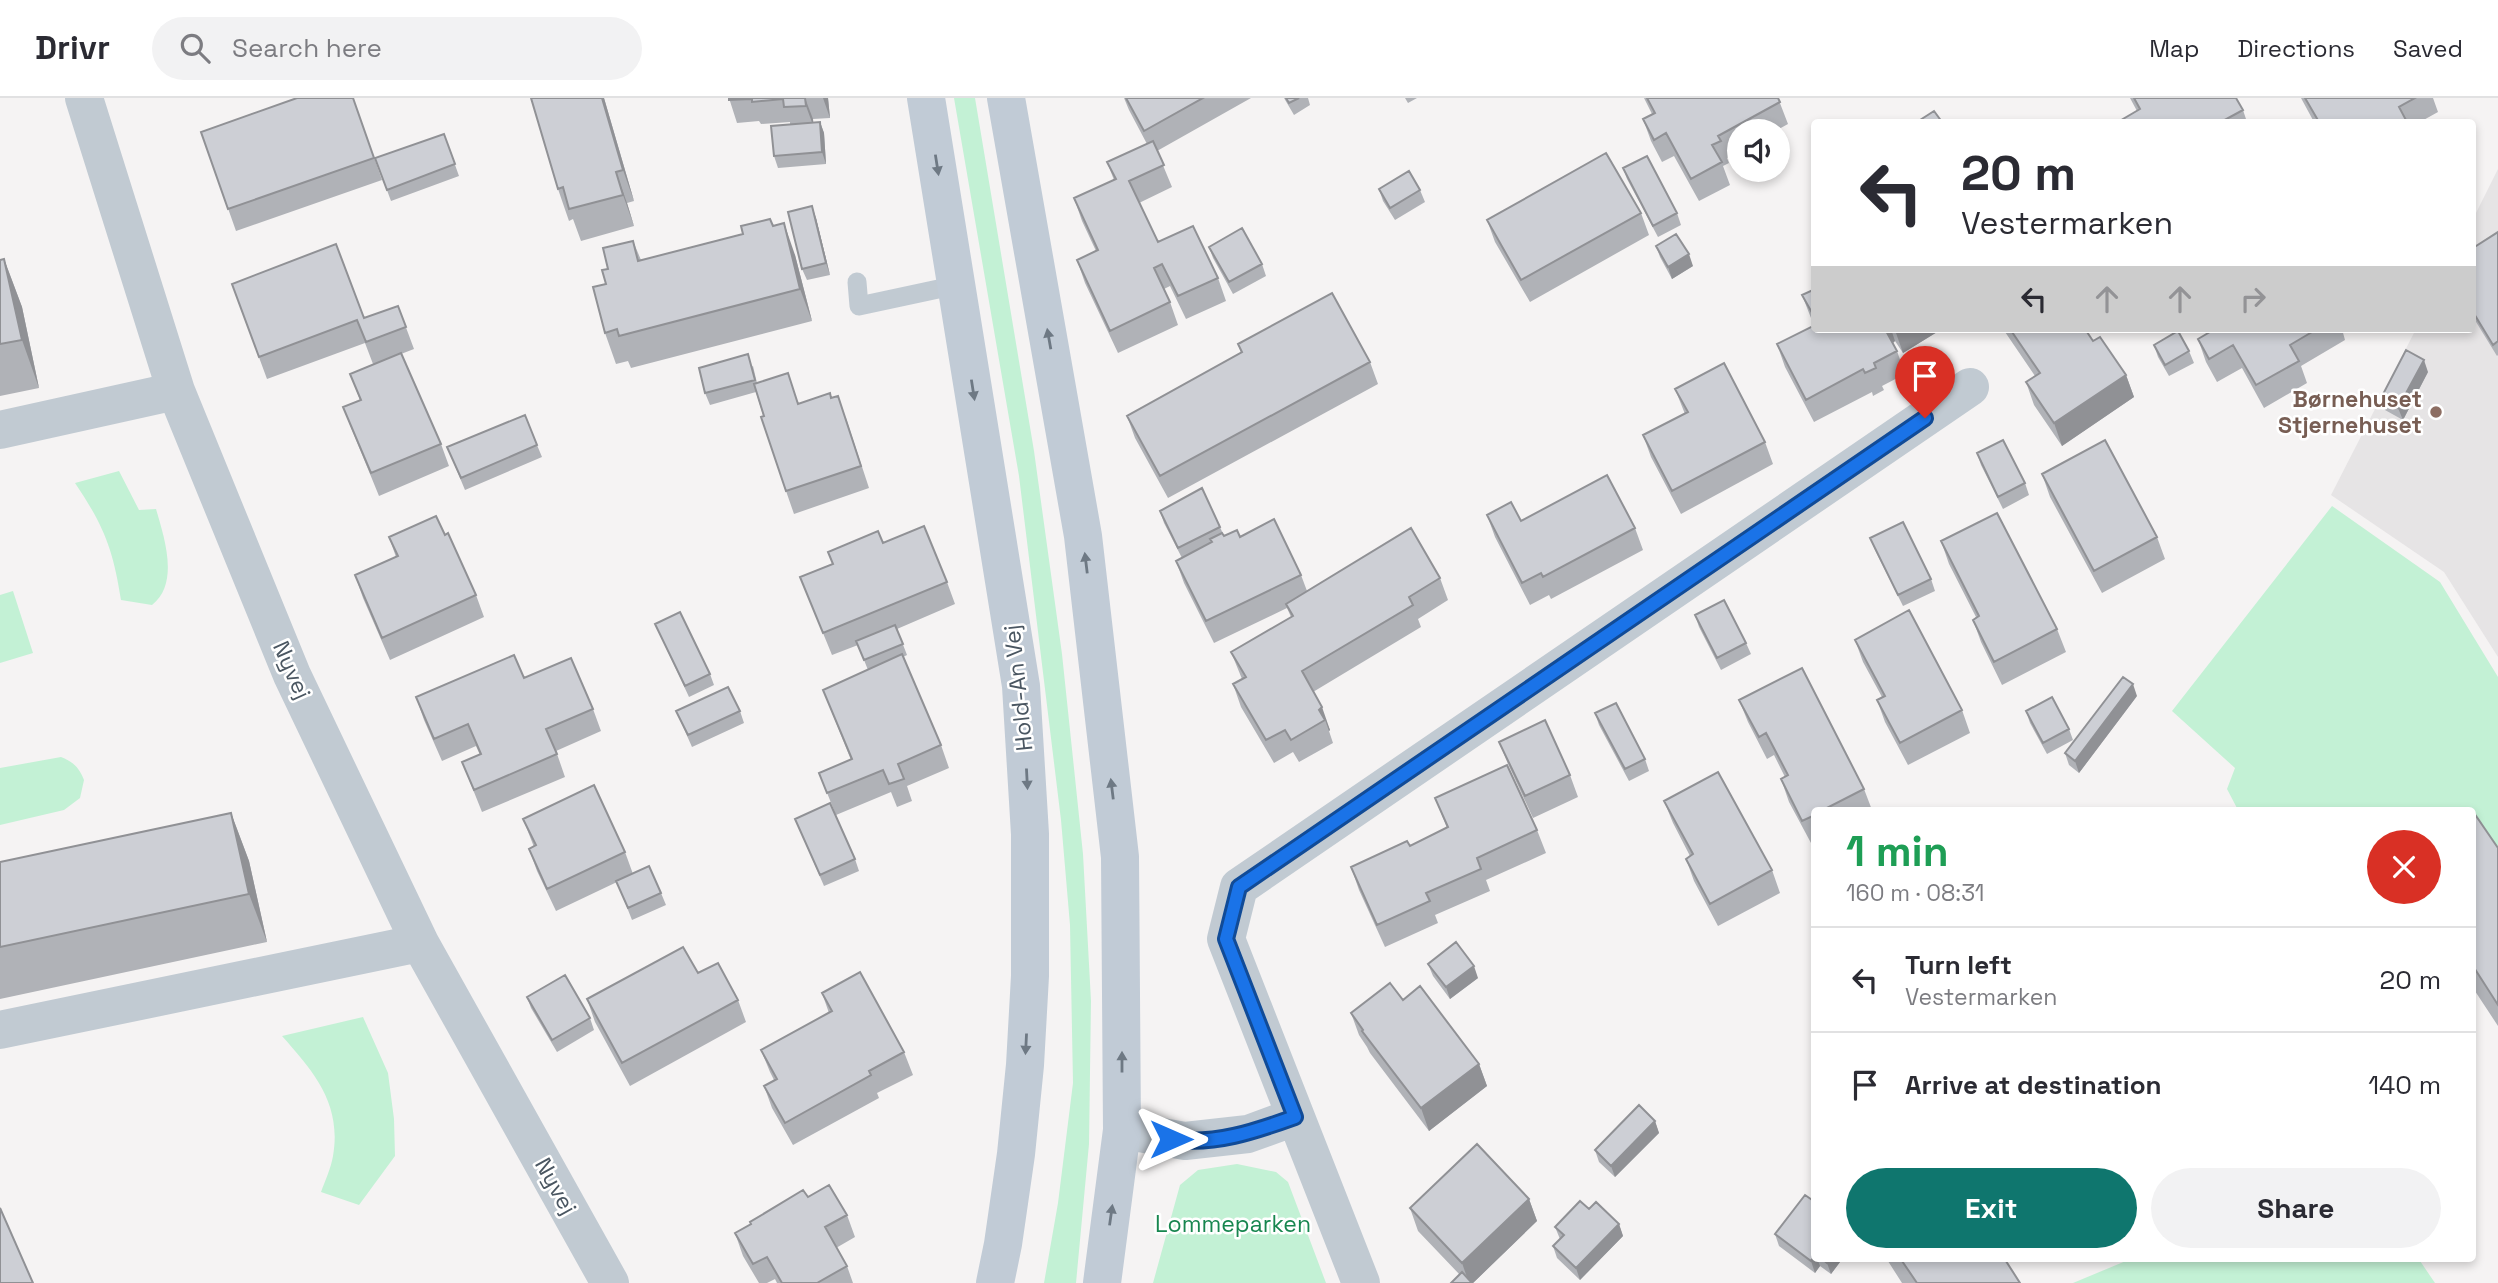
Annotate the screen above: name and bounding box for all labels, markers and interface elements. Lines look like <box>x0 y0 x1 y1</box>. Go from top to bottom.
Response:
search box <box>152 17 642 80</box>
text: Drivr <box>35 27 110 69</box>
icon: search <box>176 29 214 67</box>
text: Search here <box>232 31 382 65</box>
text: Map <box>2149 33 2199 64</box>
text: Directions <box>2237 33 2355 64</box>
text: Saved <box>2393 33 2463 64</box>
map controls <box>1727 119 1790 182</box>
button: sound <box>1727 119 1790 182</box>
text: 20 m <box>1961 142 2076 204</box>
icon: left <box>1846 147 1937 238</box>
one-way arrow <box>932 154 943 176</box>
text: Vestermarken <box>1961 203 2173 243</box>
icon: left <box>2015 280 2053 318</box>
icon: ahead <box>2088 280 2126 318</box>
icon: ahead <box>2161 280 2199 318</box>
icon: right <box>2234 280 2272 318</box>
one-way arrow <box>1043 328 1054 350</box>
pin <box>1895 346 1955 418</box>
icon: arrive <box>1906 357 1944 395</box>
one-way arrow <box>968 379 979 401</box>
place label: Børnehuset Stjernehuset <box>2278 384 2422 440</box>
marker: Børnehuset Stjernehuset <box>2428 404 2444 420</box>
one-way arrow <box>1081 552 1092 574</box>
street label: Hold-An Vej <box>996 623 1040 753</box>
street label: Nyvej <box>266 636 318 704</box>
one-way arrow <box>1022 768 1033 790</box>
one-way arrow <box>1106 778 1117 800</box>
text: 1 min <box>1846 825 1949 878</box>
button: close <box>2367 830 2441 904</box>
text: 160 m · 08:31 <box>1846 878 1984 908</box>
text: Turn left <box>1905 948 2012 982</box>
icon: left <box>1846 961 1884 999</box>
text: 20 m <box>2380 963 2441 997</box>
text: Vestermarken <box>1905 982 2057 1012</box>
one-way arrow <box>1021 1034 1032 1056</box>
one-way arrow <box>1116 1051 1128 1073</box>
icon: arrive <box>1846 1066 1884 1104</box>
text: Arrive at destination <box>1905 1068 2162 1102</box>
text: 140 m <box>2368 1068 2441 1102</box>
position arrow <box>1134 1102 1208 1176</box>
street label: Nyvej <box>528 1152 584 1220</box>
button: Exit <box>1846 1168 2137 1248</box>
button: Share <box>2151 1168 2441 1248</box>
one-way arrow <box>1105 1204 1116 1226</box>
park label: Lommeparken <box>1155 1209 1311 1239</box>

